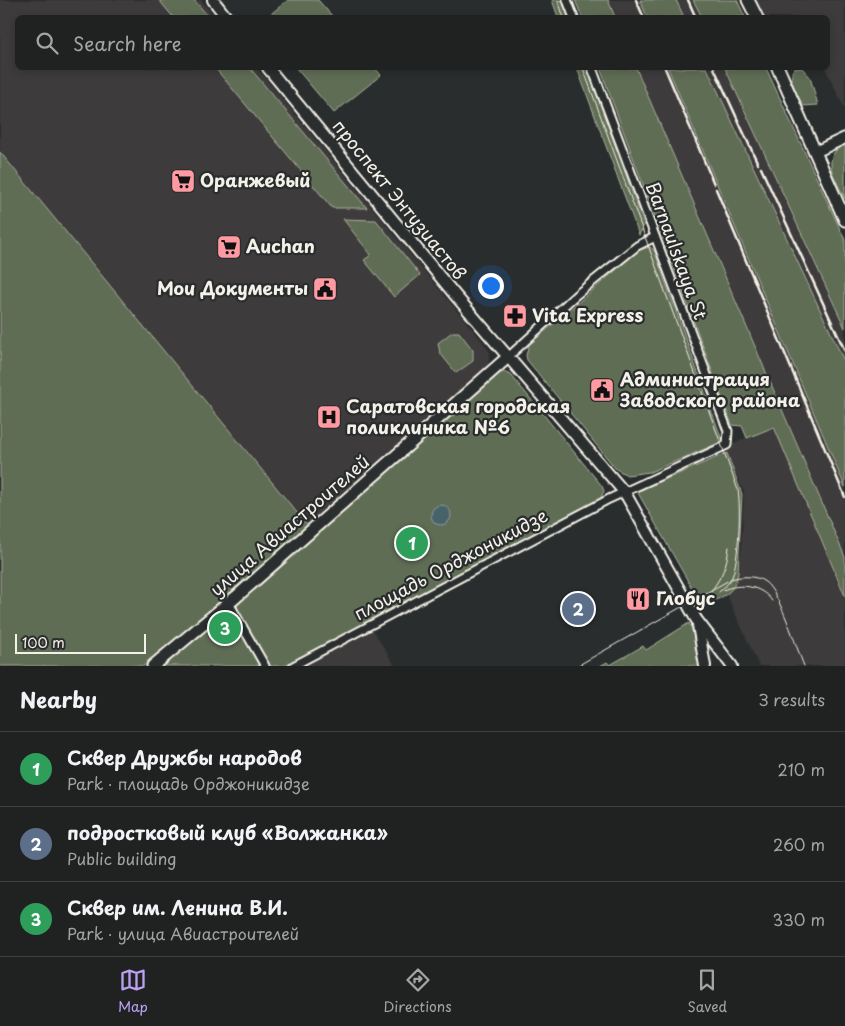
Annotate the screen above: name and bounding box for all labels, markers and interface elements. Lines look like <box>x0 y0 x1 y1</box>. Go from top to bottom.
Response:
search box <box>15 15 830 70</box>
icon: search <box>33 29 61 57</box>
text: Search here <box>73 29 182 57</box>
street label: проспект Энтузиастов <box>327 113 473 285</box>
place label: Оранжевый <box>200 166 310 193</box>
supermarket icon: Оранжевый <box>170 168 196 194</box>
street label: Barnaulskaya St <box>640 178 715 323</box>
place label: Auchan <box>246 232 315 259</box>
supermarket icon: Auchan <box>216 234 242 260</box>
your location <box>478 273 504 299</box>
place label: Мои Документы <box>157 274 308 301</box>
public building icon: Мои Документы <box>312 276 338 302</box>
place label: Vita Express <box>532 301 643 328</box>
pharmacy icon: Vita Express <box>502 303 528 329</box>
place label: Администрация Заводского района <box>619 365 800 413</box>
public building icon: Администрация Заводского района <box>589 377 615 403</box>
place label: Саратовская городская поликлиника №6 <box>346 392 570 440</box>
hospital icon: Саратовская городская поликлиника №6 <box>316 404 342 430</box>
street label: улица Авиастроителей <box>203 448 375 602</box>
street label: площадь Орджоникидзе <box>349 501 552 626</box>
pin: 1 <box>396 524 428 562</box>
place label: Глобус <box>656 584 716 611</box>
restaurant icon: Глобус <box>625 586 651 612</box>
pin: 2 <box>562 590 594 628</box>
pin: 3 <box>209 609 241 647</box>
scale bar <box>15 631 146 654</box>
text: 100 m <box>22 632 65 653</box>
text: Nearby <box>20 683 97 715</box>
text: 3 results <box>758 687 825 711</box>
text: Сквер Дружбы народов <box>67 743 302 771</box>
text: 1 <box>32 757 40 781</box>
text: 210 m <box>777 757 825 781</box>
text: Park · площадь Орджоникидзе <box>67 771 310 795</box>
text: подростковый клуб «Волжанка» <box>67 818 388 846</box>
text: 2 <box>30 832 42 856</box>
text: 260 m <box>773 832 825 856</box>
text: Public building <box>67 846 177 870</box>
text: Сквер им. Ленина В.И. <box>67 893 288 921</box>
text: 3 <box>31 907 41 931</box>
text: 330 m <box>772 907 825 931</box>
text: Park · улица Авиастроителей <box>67 921 299 945</box>
tab: Map <box>118 966 148 1017</box>
tab: Directions <box>384 966 452 1017</box>
tab: Saved <box>687 966 727 1017</box>

